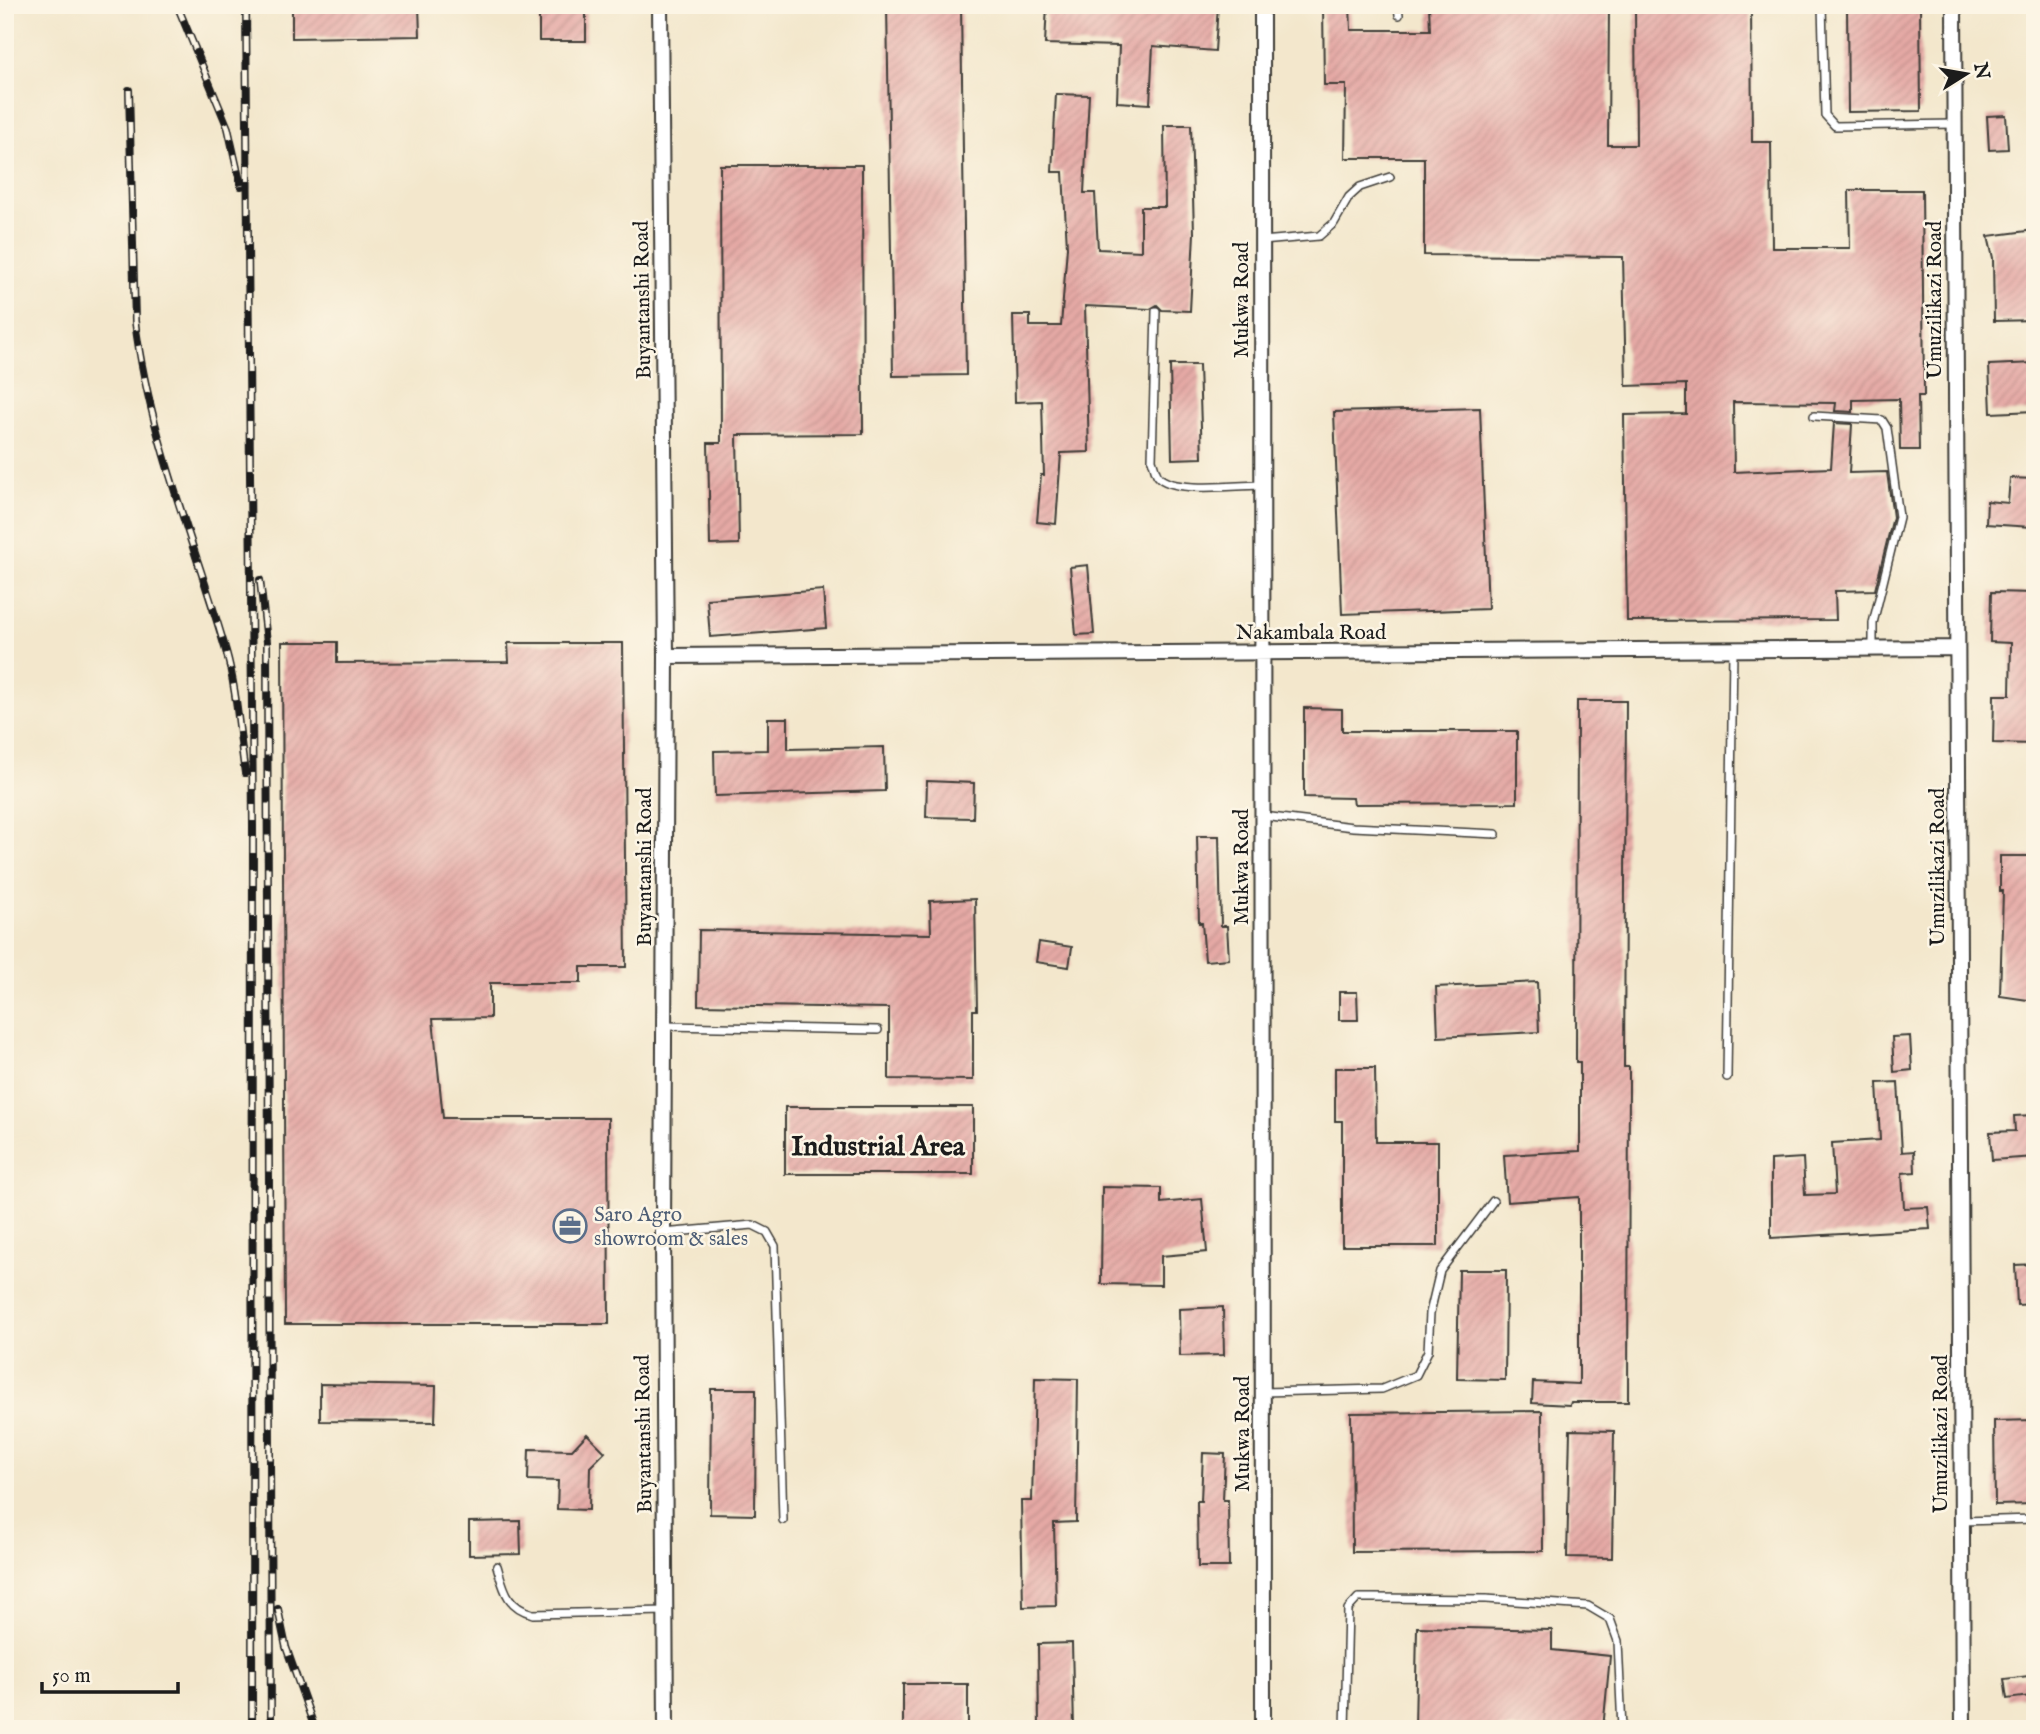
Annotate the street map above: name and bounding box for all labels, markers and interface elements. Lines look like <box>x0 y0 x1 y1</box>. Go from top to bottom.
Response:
north arrow <box>1932 38 2002 108</box>
text: N <box>1967 60 1994 82</box>
street label: Buyantanshi Road <box>629 220 658 380</box>
street label: Umuzilikazi Road <box>1922 220 1949 379</box>
street label: Mukwa Road <box>1229 241 1256 358</box>
street label: Nakambala Road <box>1236 620 1387 647</box>
street label: Buyantanshi Road <box>632 787 659 946</box>
street label: Umuzilikazi Road <box>1925 787 1952 946</box>
street label: Mukwa Road <box>1229 808 1256 925</box>
district label: Industrial Area <box>791 1130 966 1165</box>
place label: Saro Agro showroom & sales <box>594 1202 748 1253</box>
office icon: Saro Agro showroom & sales <box>551 1207 589 1245</box>
street label: Buyantanshi Road <box>630 1354 659 1514</box>
street label: Umuzilikazi Road <box>1928 1354 1955 1513</box>
street label: Mukwa Road <box>1230 1375 1257 1492</box>
scale bar <box>42 1650 178 1694</box>
text: 50 m <box>52 1663 91 1690</box>

